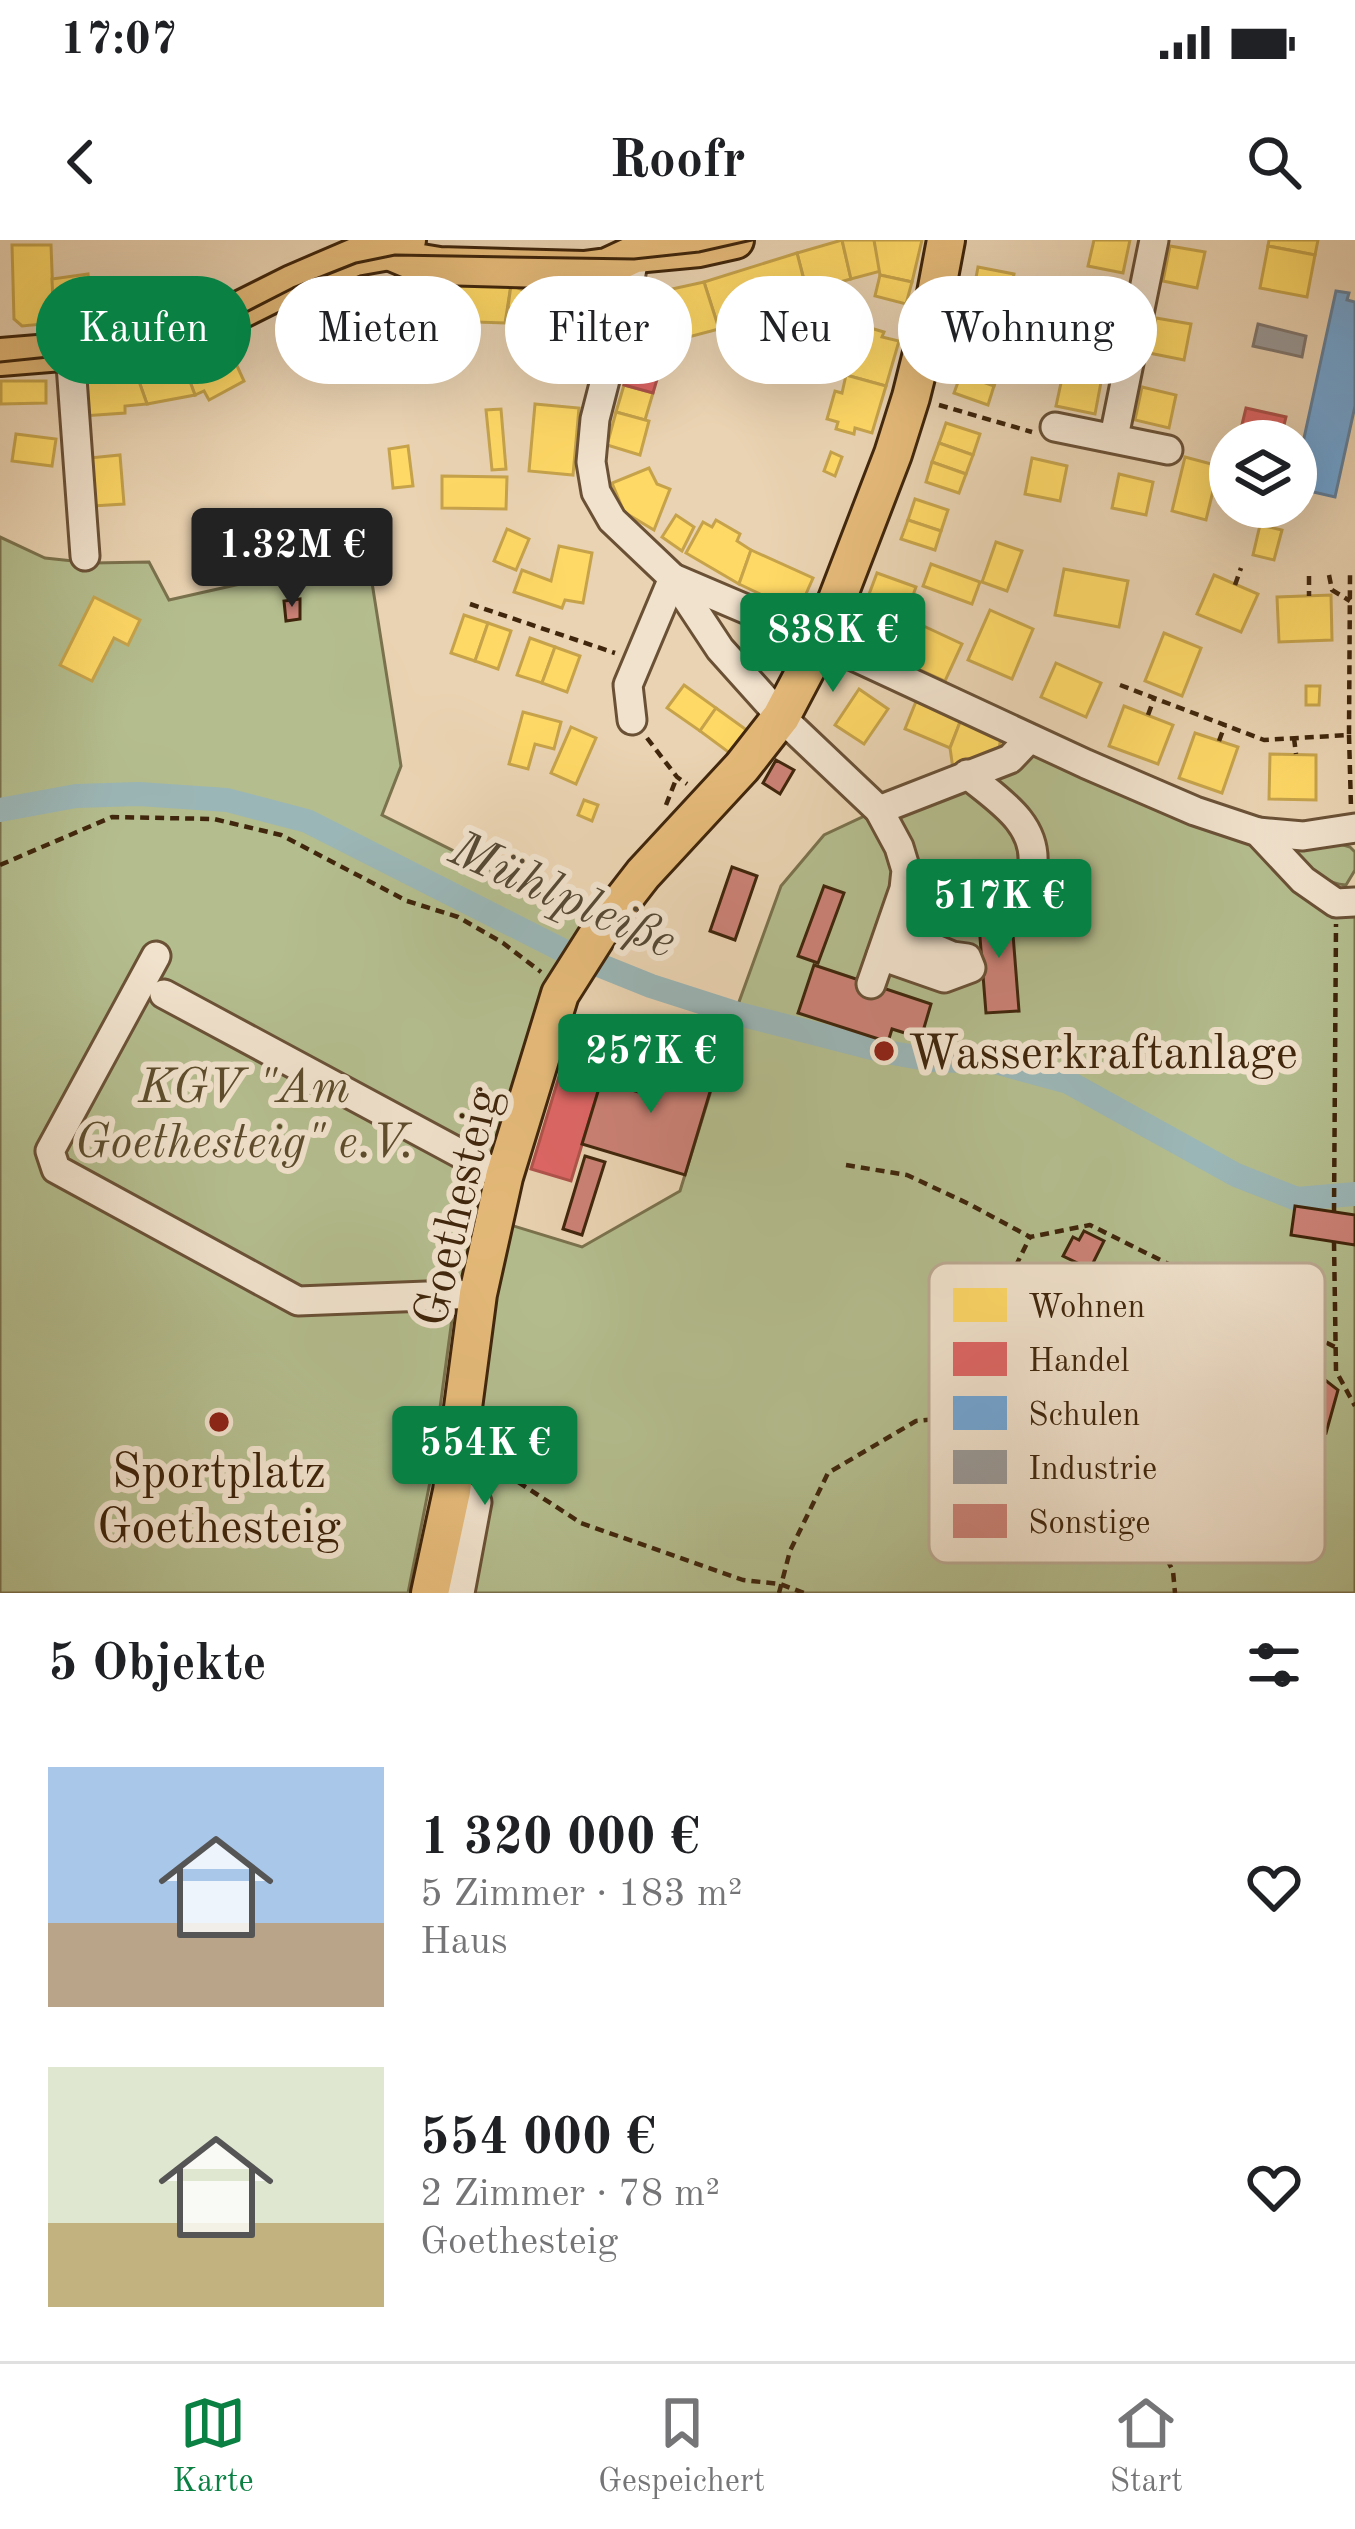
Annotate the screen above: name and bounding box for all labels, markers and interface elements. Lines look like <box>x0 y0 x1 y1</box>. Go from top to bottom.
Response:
text: 17:07 <box>60 19 177 64</box>
icon: back <box>48 129 114 195</box>
icon: search <box>1241 129 1307 195</box>
text: Roofr <box>609 135 746 189</box>
chip: Kaufen <box>36 276 251 384</box>
chip: Mieten <box>275 276 481 384</box>
chip: Filter <box>505 276 692 384</box>
chip: Neu <box>716 276 874 384</box>
chip: Wohnung <box>898 276 1157 384</box>
map controls <box>1209 420 1317 528</box>
button: layers <box>1209 420 1317 528</box>
pin: 1.32M € <box>181 508 403 610</box>
text: 1.32M € <box>218 527 366 566</box>
pin: 838K € <box>735 593 931 695</box>
text: 838K € <box>767 612 899 651</box>
water label: Mühlpleiße <box>441 824 683 969</box>
pin: 517K € <box>901 859 1097 961</box>
text: 517K € <box>933 878 1065 917</box>
pin: 257K € <box>553 1014 749 1116</box>
place label: Wasserkraftanlage <box>908 1031 1298 1079</box>
text: 257K € <box>585 1033 717 1072</box>
marker: Wasserkraftanlage <box>871 1038 897 1064</box>
park label: KGV "Am Goethesteig" e.V. <box>75 1065 413 1168</box>
street label: Goethesteig <box>408 1083 510 1331</box>
legend <box>929 1263 1325 1563</box>
text: Wohnen <box>1028 1292 1145 1325</box>
text: Handel <box>1028 1346 1130 1379</box>
text: Schulen <box>1028 1400 1140 1433</box>
pin: 554K € <box>387 1406 583 1508</box>
marker: Sportplatz Goethesteig <box>206 1409 232 1435</box>
text: 554K € <box>419 1425 551 1464</box>
place label: Sportplatz Goethesteig <box>97 1450 341 1553</box>
text: Industrie <box>1028 1454 1157 1487</box>
text: Sonstige <box>1028 1508 1150 1541</box>
icon: filters <box>1241 1632 1307 1698</box>
text: 5 Objekte <box>48 1640 267 1691</box>
text: 1 320 000 € <box>420 1814 699 1865</box>
icon: home <box>144 1815 288 1959</box>
icon: heart <box>1241 1854 1307 1920</box>
text: 5 Zimmer · 183 m² <box>420 1875 743 1914</box>
text: Haus <box>420 1923 508 1962</box>
text: 554 000 € <box>420 2114 656 2165</box>
icon: home <box>144 2115 288 2259</box>
icon: heart <box>1241 2154 1307 2220</box>
text: 2 Zimmer · 78 m² <box>420 2175 720 2214</box>
text: Goethesteig <box>420 2223 618 2262</box>
tab: Karte <box>172 2390 254 2503</box>
tab: Gespeichert <box>598 2390 765 2503</box>
tab: Start <box>1109 2390 1183 2503</box>

